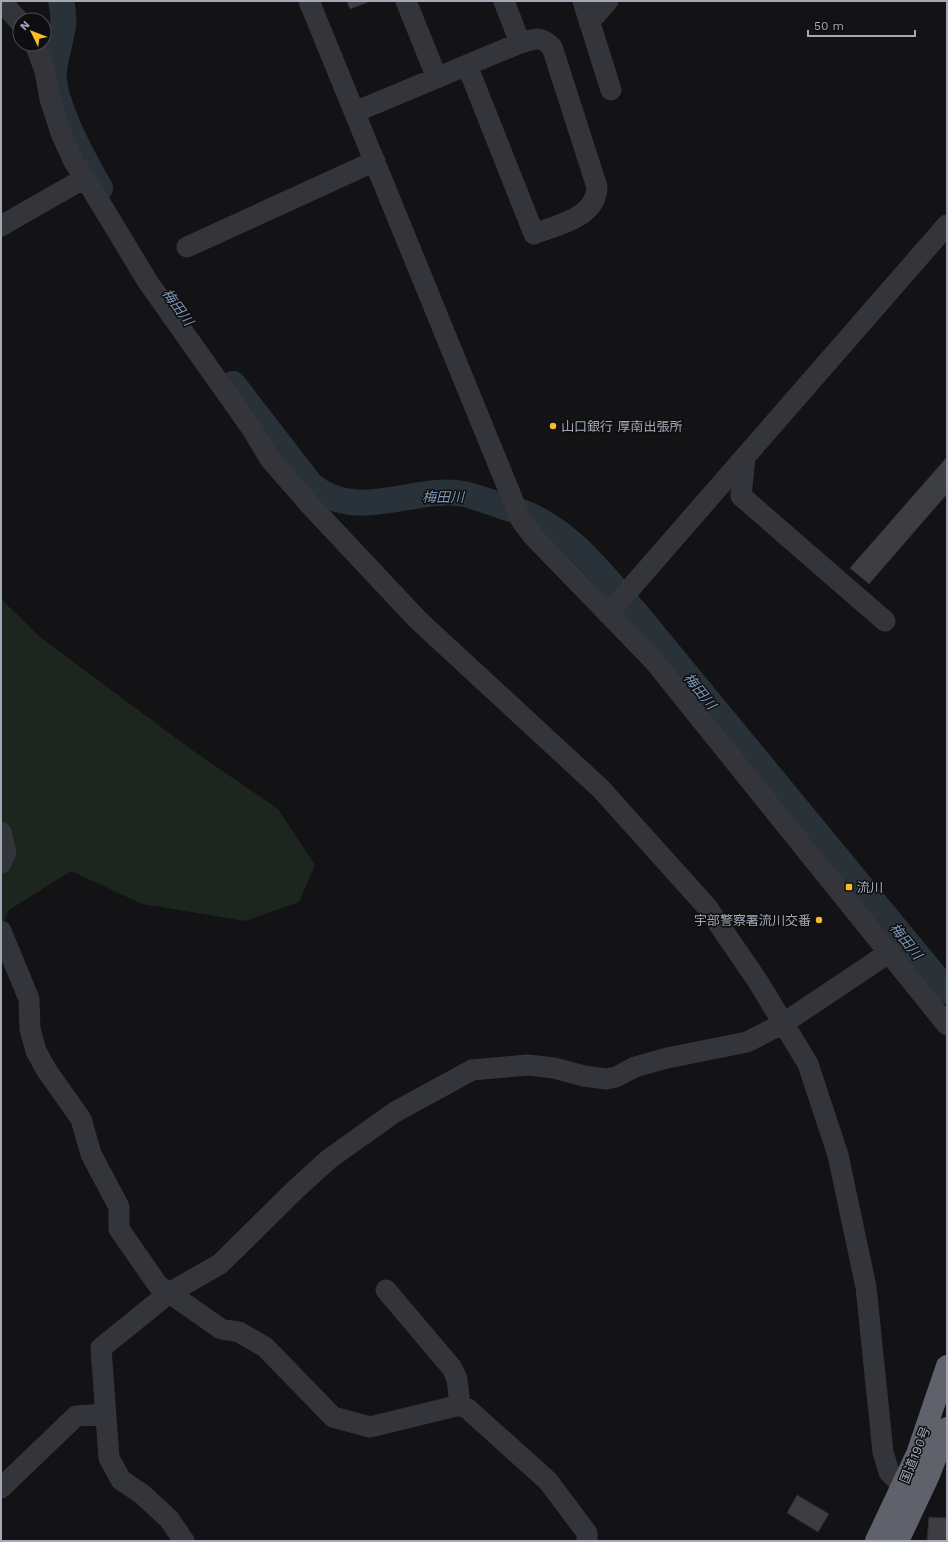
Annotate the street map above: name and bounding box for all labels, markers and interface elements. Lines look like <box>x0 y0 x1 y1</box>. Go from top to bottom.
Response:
north arrow <box>12 12 52 52</box>
scale bar <box>808 12 915 38</box>
text: N <box>18 18 33 33</box>
text: 50 m <box>814 19 844 33</box>
water label: 梅田川 <box>159 285 198 330</box>
place label: 山口銀行 厚南出張所 <box>561 419 682 434</box>
marker: 山口銀行 厚南出張所 <box>548 421 558 431</box>
water label: 梅田川 <box>422 489 466 505</box>
water label: 梅田川 <box>681 670 721 714</box>
place label: 流川 <box>857 880 883 895</box>
marker: 流川 <box>844 882 854 892</box>
place label: 宇部警察署流川交番 <box>694 913 811 928</box>
marker: 宇部警察署流川交番 <box>814 915 824 925</box>
water label: 梅田川 <box>887 920 927 964</box>
street label: 国道190号 <box>897 1424 933 1486</box>

